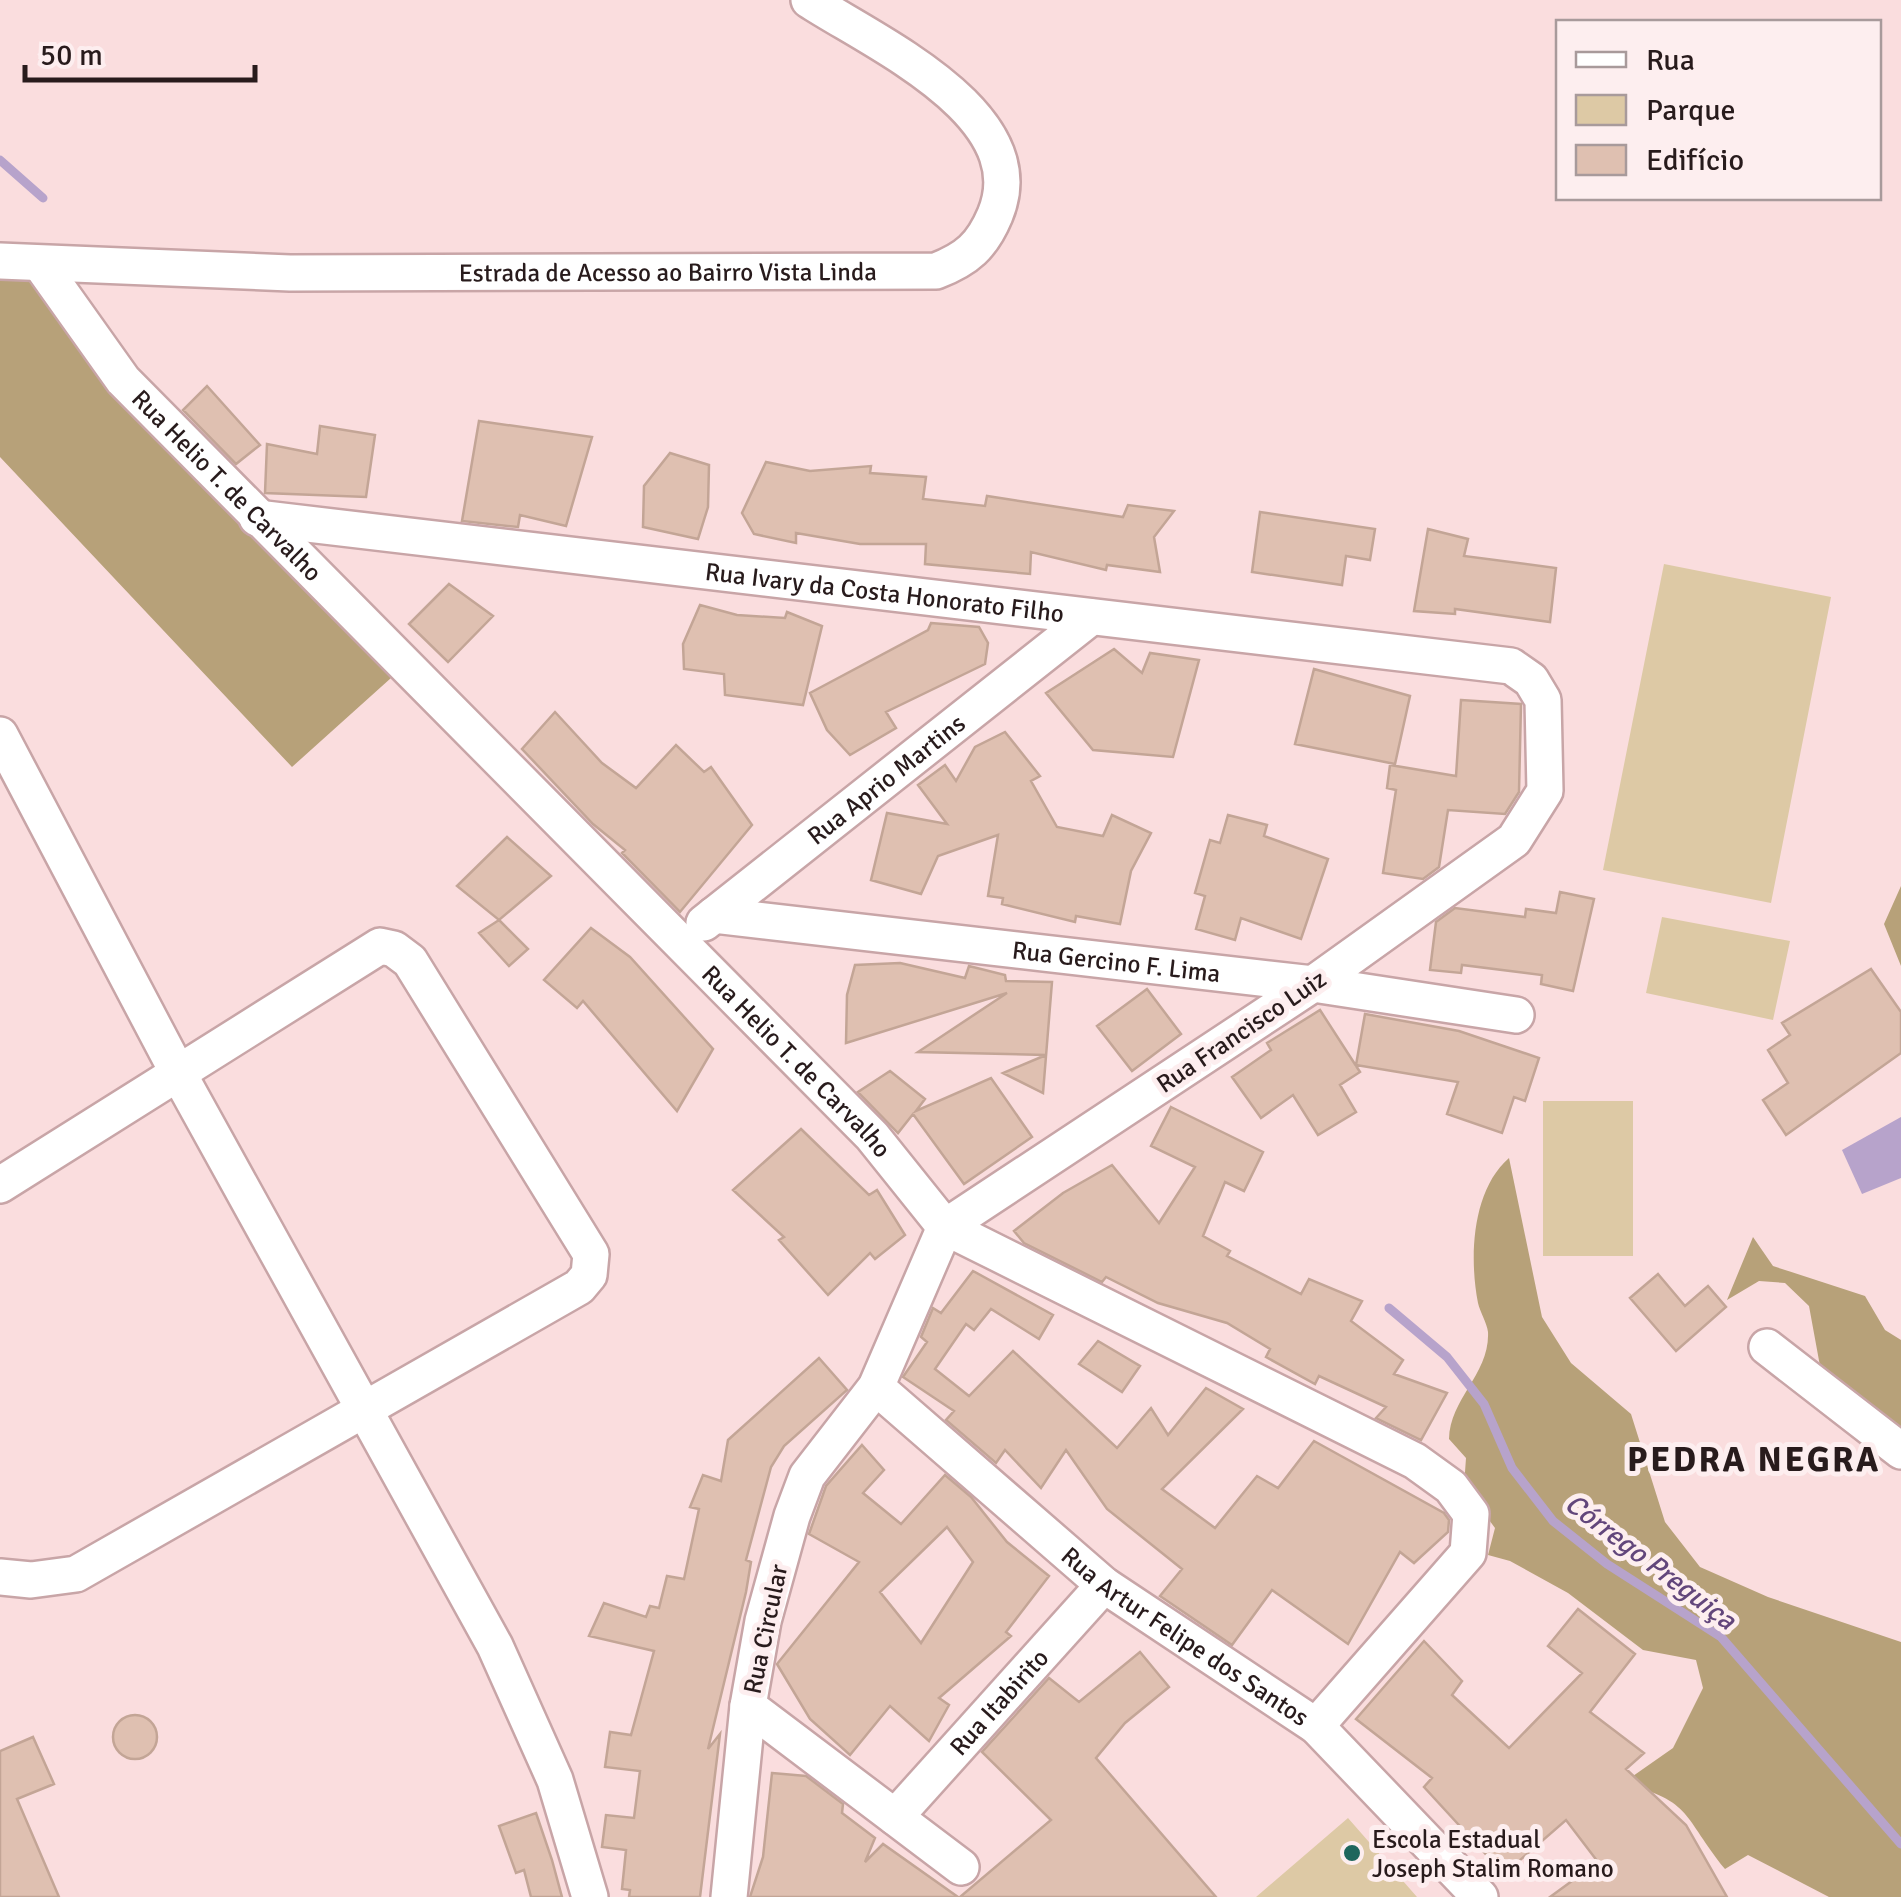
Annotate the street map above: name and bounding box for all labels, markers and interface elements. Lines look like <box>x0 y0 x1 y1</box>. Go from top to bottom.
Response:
scale bar <box>25 20 255 82</box>
legend <box>1556 20 1881 200</box>
text: 50 m <box>40 37 103 74</box>
text: Rua <box>1646 42 1695 79</box>
text: Parque <box>1646 92 1736 129</box>
text: Edifício <box>1646 142 1744 179</box>
street label: Estrada de Acesso ao Bairro Vista Linda <box>459 256 877 288</box>
street label: Rua Helio T. de Carvalho <box>125 383 329 588</box>
street label: Rua Ivary da Costa Honorato Filho <box>704 556 1066 629</box>
street label: Rua Aprio Martins <box>801 708 972 851</box>
street label: Rua Gercino F. Lima <box>1010 934 1222 989</box>
street label: Rua Helio T. de Carvalho <box>695 959 898 1164</box>
street label: Rua Francisco Luiz <box>1151 963 1332 1100</box>
district label: PEDRA NEGRA <box>1627 1438 1881 1481</box>
water label: Córrego Preguiça <box>1558 1487 1743 1638</box>
street label: Rua Artur Felipe dos Santos <box>1055 1540 1315 1733</box>
street label: Rua Circular <box>737 1561 794 1697</box>
street label: Rua Itabirito <box>943 1642 1055 1762</box>
place label: Escola Estadual Joseph Stalim Romano <box>1372 1824 1614 1884</box>
marker: Escola Estadual Joseph Stalim Romano <box>1341 1842 1363 1864</box>

